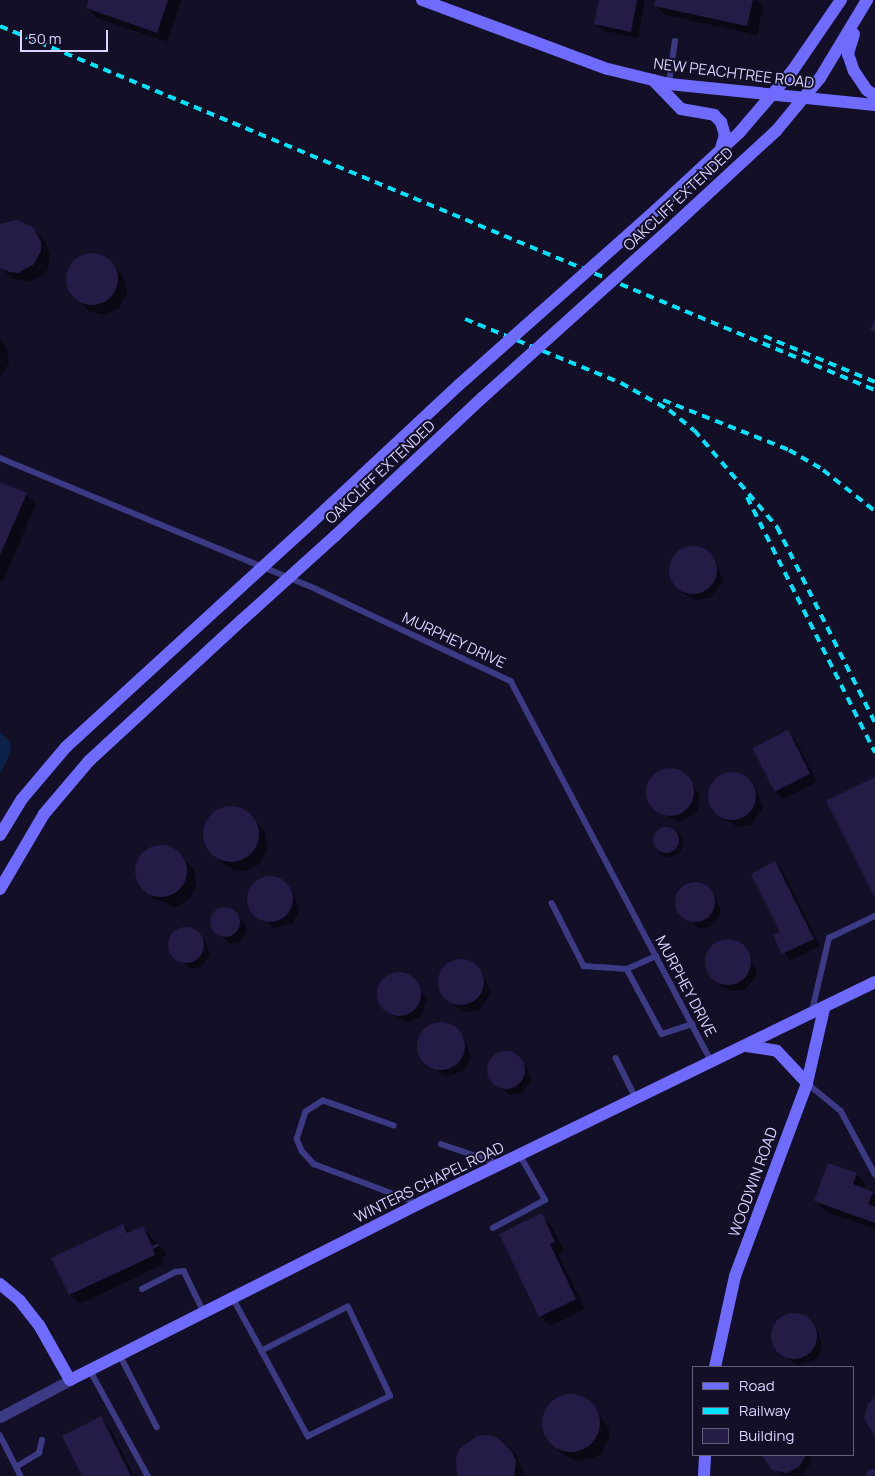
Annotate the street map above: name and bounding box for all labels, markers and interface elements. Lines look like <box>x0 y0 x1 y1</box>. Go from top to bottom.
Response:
scale bar <box>22 20 110 52</box>
text: 50 m <box>28 28 62 49</box>
street label: NEW PEACHTREE ROAD <box>653 54 815 92</box>
street label: OAKCLIFF EXTENDED <box>619 143 737 255</box>
street label: OAKCLIFF EXTENDED <box>321 416 439 528</box>
street label: MURPHEY DRIVE <box>399 608 509 672</box>
street label: MURPHEY DRIVE <box>652 932 720 1040</box>
street label: WOODWIN ROAD <box>725 1125 781 1239</box>
street label: WINTERS CHAPEL ROAD <box>351 1138 507 1226</box>
legend <box>692 1366 855 1456</box>
text: Road <box>739 1375 775 1396</box>
text: Railway <box>739 1400 791 1421</box>
text: Building <box>739 1425 794 1446</box>

